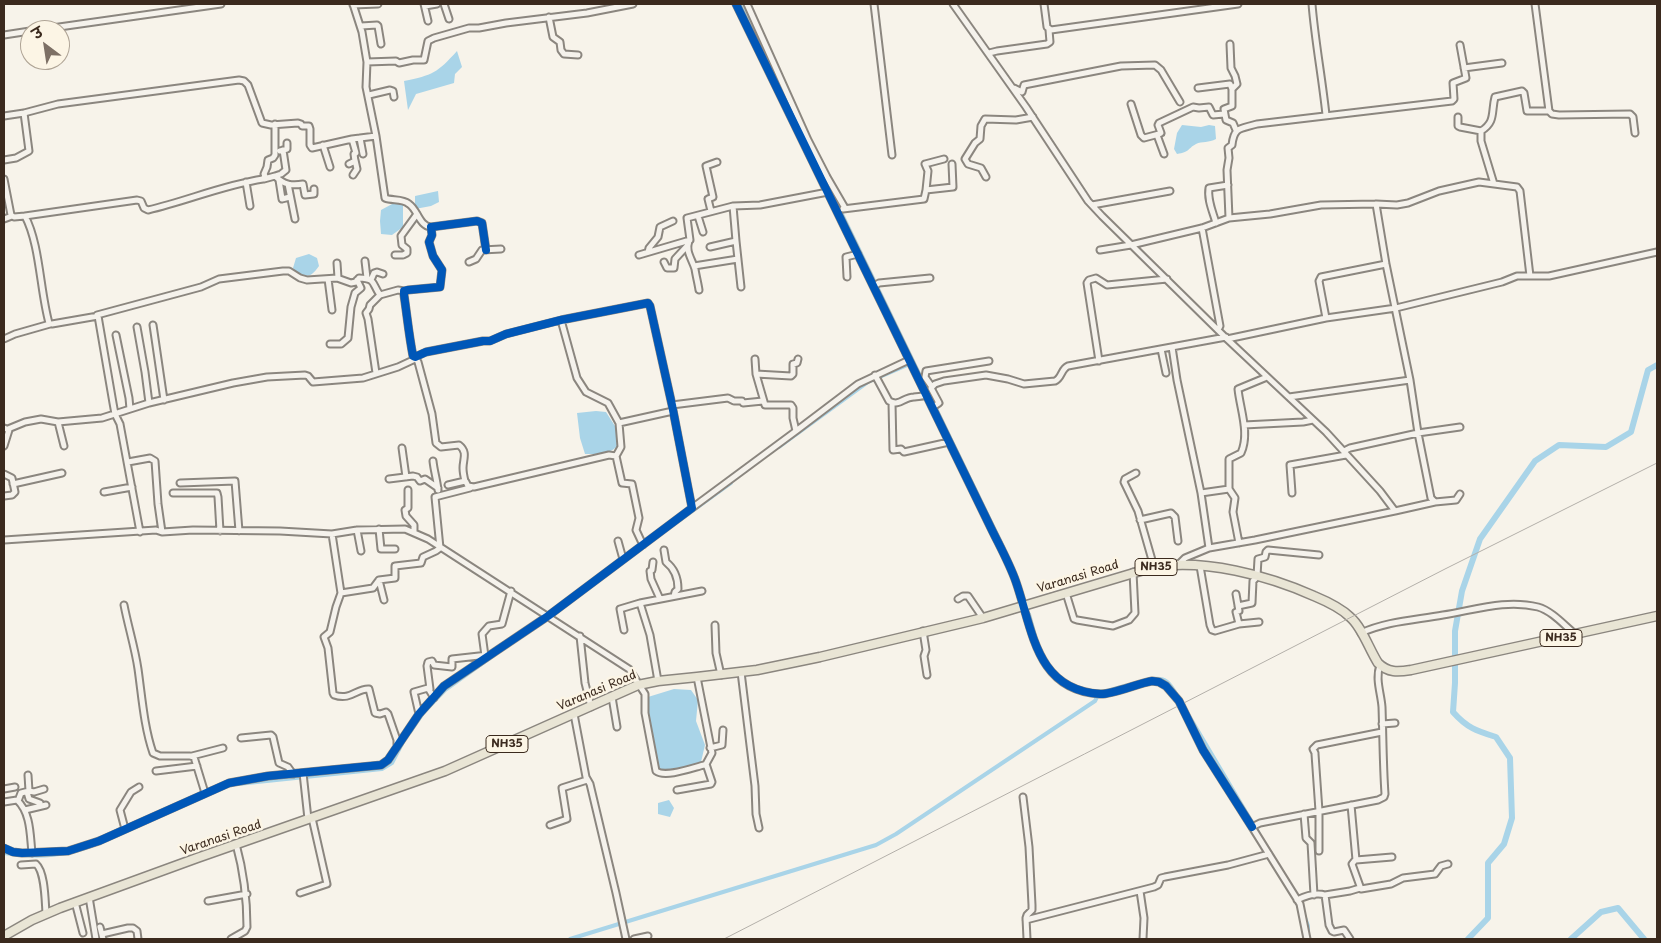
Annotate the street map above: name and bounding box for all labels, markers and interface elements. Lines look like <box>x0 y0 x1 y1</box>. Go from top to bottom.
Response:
north arrow <box>20 20 70 70</box>
text: उ <box>28 21 47 44</box>
street label: Varanasi Road <box>1035 558 1121 596</box>
road number: NH35 <box>1135 558 1177 576</box>
road number: NH35 <box>1540 630 1582 646</box>
street label: Varanasi Road <box>555 668 639 714</box>
road number: NH35 <box>486 736 528 752</box>
street label: Varanasi Road <box>179 817 263 859</box>

